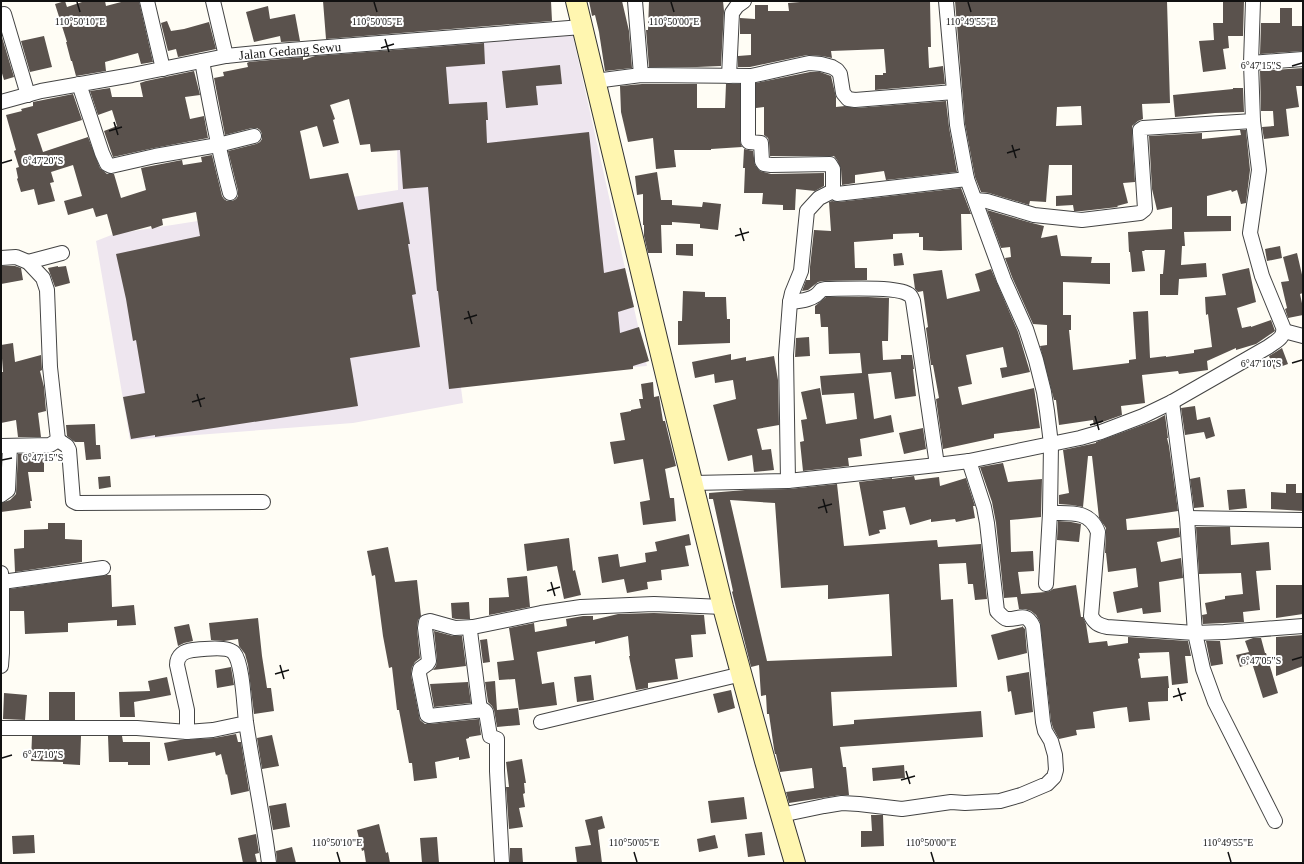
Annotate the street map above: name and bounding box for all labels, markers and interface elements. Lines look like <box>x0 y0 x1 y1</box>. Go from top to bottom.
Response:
text: 110°50'10"E <box>55 16 105 27</box>
text: 110°50'05"E <box>352 16 402 27</box>
text: 110°50'00"E <box>649 16 699 27</box>
text: 110°49'55"E <box>946 16 996 27</box>
street label: Jalan Gedang Sewu <box>238 38 342 62</box>
text: 6°47'15"S <box>1241 60 1281 71</box>
text: 6°47'20"S <box>23 155 63 166</box>
text: 6°47'10"S <box>1241 358 1281 369</box>
text: 6°47'15"S <box>23 452 63 463</box>
text: 6°47'05"S <box>1241 655 1281 666</box>
text: 6°47'10"S <box>23 749 63 760</box>
text: 110°50'10"E <box>312 837 362 848</box>
text: 110°50'05"E <box>609 837 659 848</box>
text: 110°50'00"E <box>906 837 956 848</box>
text: 110°49'55"E <box>1203 837 1253 848</box>

